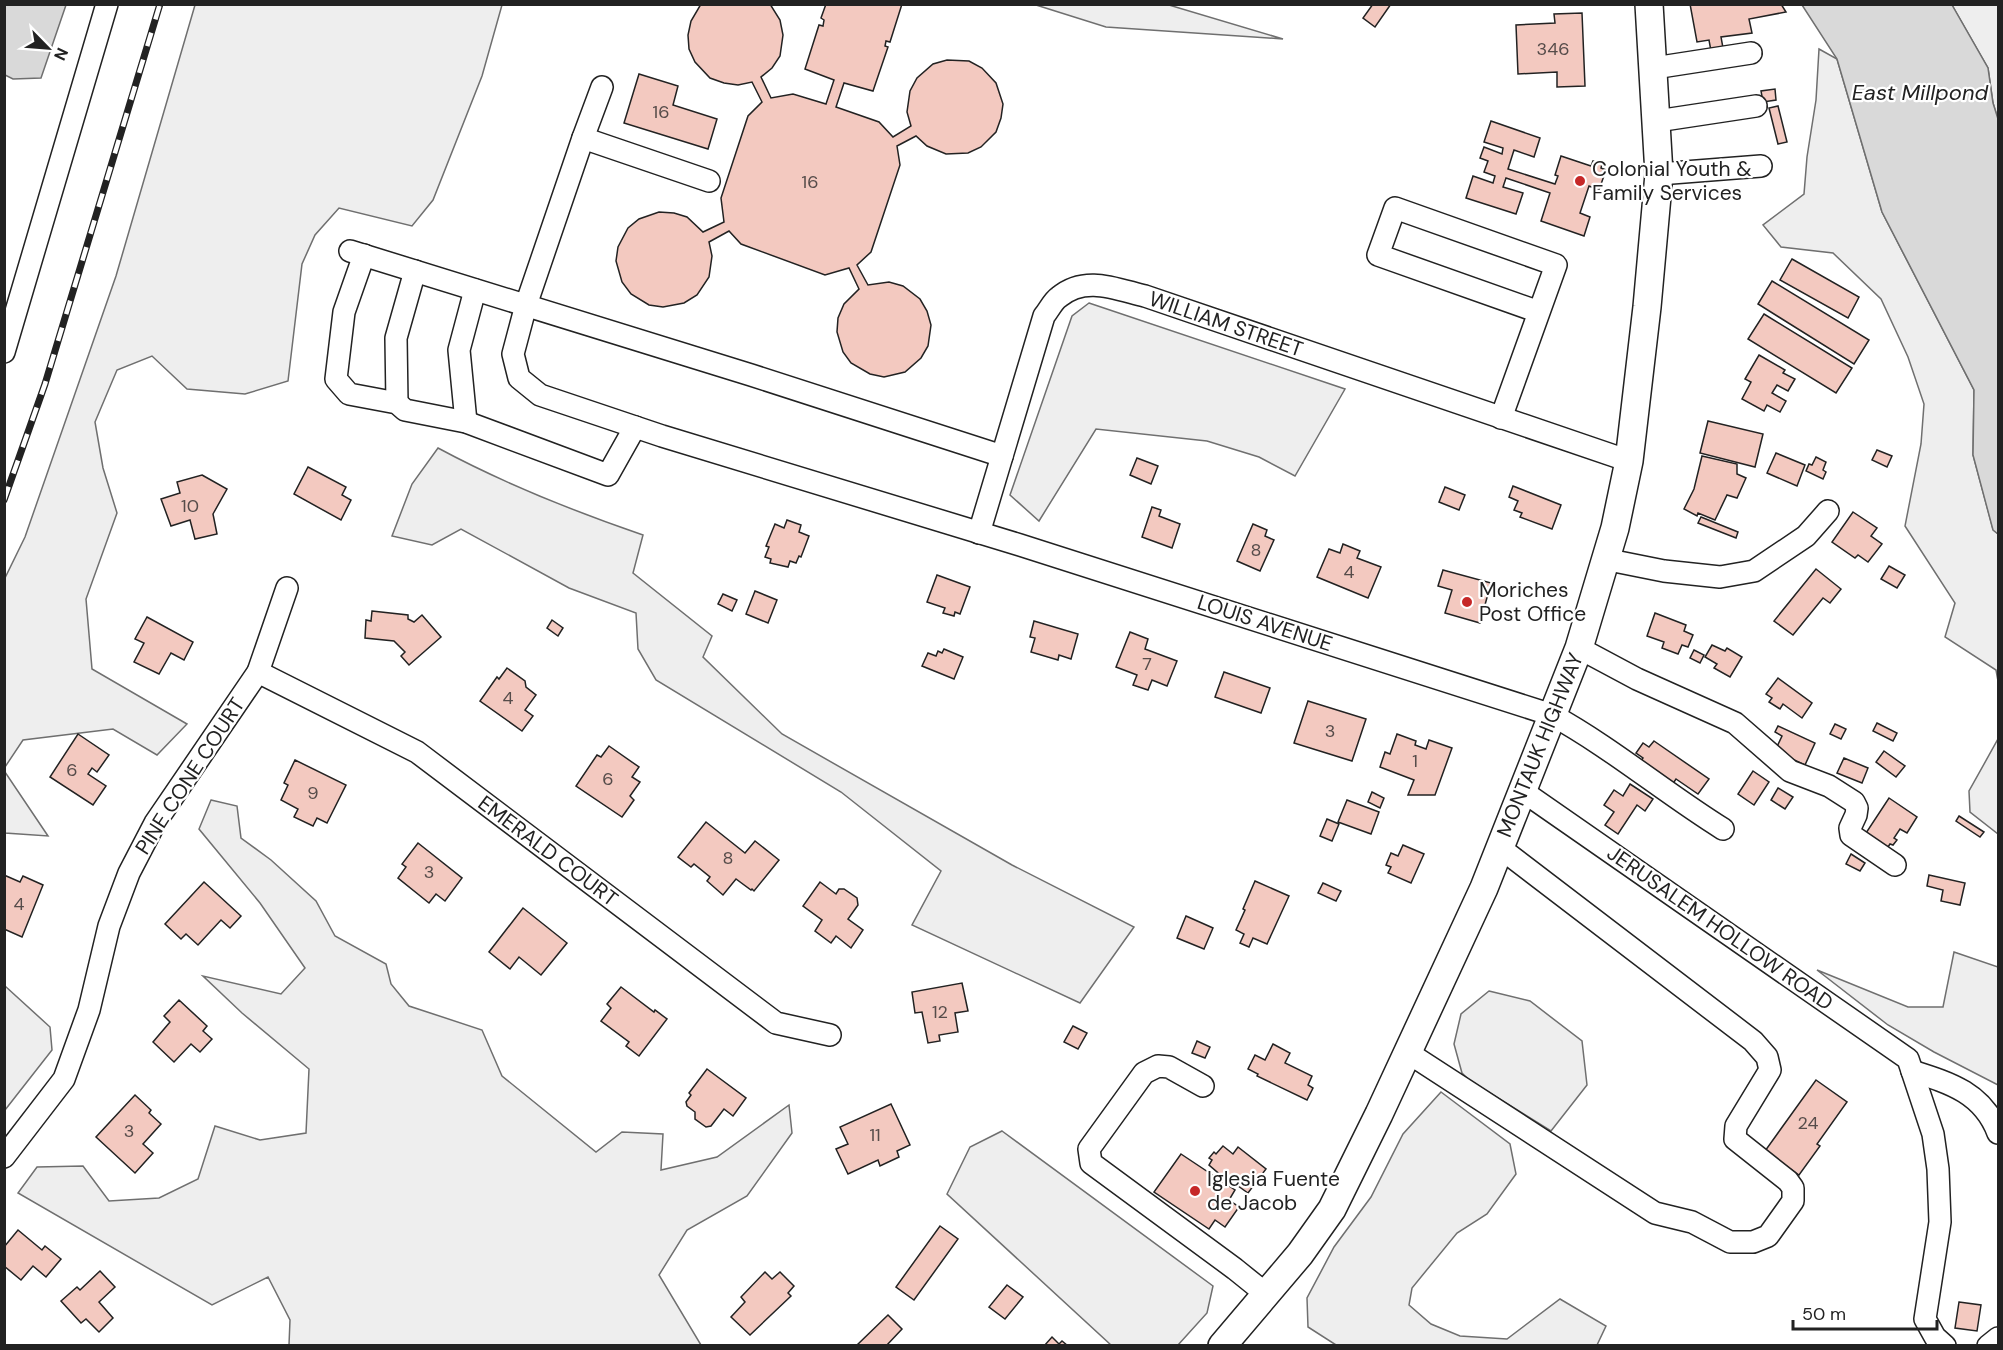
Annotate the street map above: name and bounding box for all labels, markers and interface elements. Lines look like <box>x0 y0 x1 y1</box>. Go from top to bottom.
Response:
north arrow <box>18 18 78 78</box>
house number: 346 <box>1537 37 1569 61</box>
text: N <box>49 44 73 64</box>
water label: East Millpond <box>1852 78 1989 107</box>
house number: 16 <box>653 100 669 124</box>
place label: Colonial Youth & Family Services <box>1592 155 1752 207</box>
house number: 16 <box>802 170 818 194</box>
marker: Colonial Youth & Family Services <box>1573 174 1587 188</box>
street label: WILLIAM STREET <box>1145 285 1307 364</box>
house number: 10 <box>181 494 199 518</box>
house number: 8 <box>1251 538 1261 562</box>
house number: 4 <box>1344 560 1355 584</box>
place label: Moriches Post Office <box>1479 576 1586 628</box>
street label: LOUIS AVENUE <box>1194 588 1336 658</box>
marker: Moriches Post Office <box>1460 595 1474 609</box>
street label: MONTAUK HIGHWAY <box>1490 649 1590 841</box>
house number: 7 <box>1142 652 1152 676</box>
house number: 4 <box>503 686 514 710</box>
street label: PINE CONE COURT <box>129 692 251 860</box>
house number: 3 <box>1325 719 1335 743</box>
house number: 1 <box>1412 749 1418 773</box>
house number: 6 <box>66 758 78 782</box>
house number: 6 <box>602 767 614 791</box>
house number: 9 <box>307 781 319 805</box>
street label: EMERALD COURT <box>472 789 624 913</box>
street label: JERUSALEM HOLLOW ROAD <box>1601 839 1839 1017</box>
house number: 8 <box>723 846 733 870</box>
house number: 3 <box>424 860 434 884</box>
house number: 4 <box>14 892 25 916</box>
house number: 12 <box>932 1000 948 1024</box>
house number: 24 <box>1798 1111 1819 1135</box>
house number: 3 <box>124 1119 134 1143</box>
house number: 11 <box>869 1123 881 1147</box>
place label: Iglesia Fuente de Jacob <box>1207 1165 1340 1217</box>
marker: Iglesia Fuente de Jacob <box>1188 1184 1202 1198</box>
scale bar <box>1793 1293 1937 1331</box>
text: 50 m <box>1802 1302 1846 1326</box>

